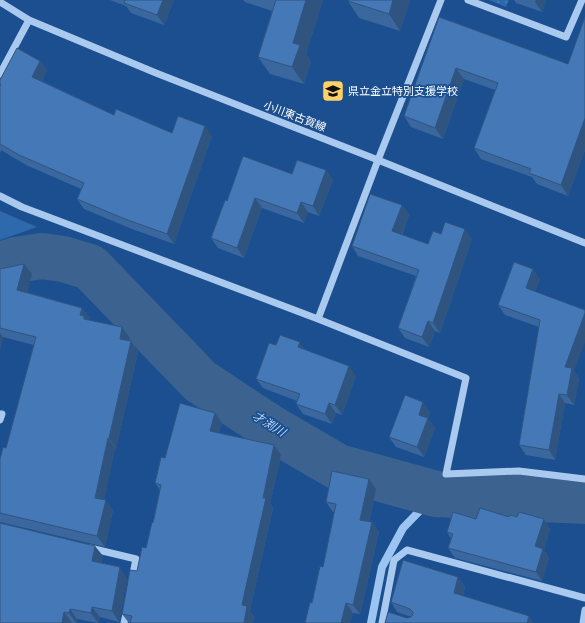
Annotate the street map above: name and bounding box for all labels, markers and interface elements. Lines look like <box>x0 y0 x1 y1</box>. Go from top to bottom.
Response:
school or university icon: 県立金立特別支援学校 <box>320 78 346 104</box>
place label: 県立金立特別支援学校 <box>348 84 458 97</box>
street label: 小川東古賀線 <box>262 98 328 133</box>
water label: 才渕川 <box>250 408 290 441</box>

